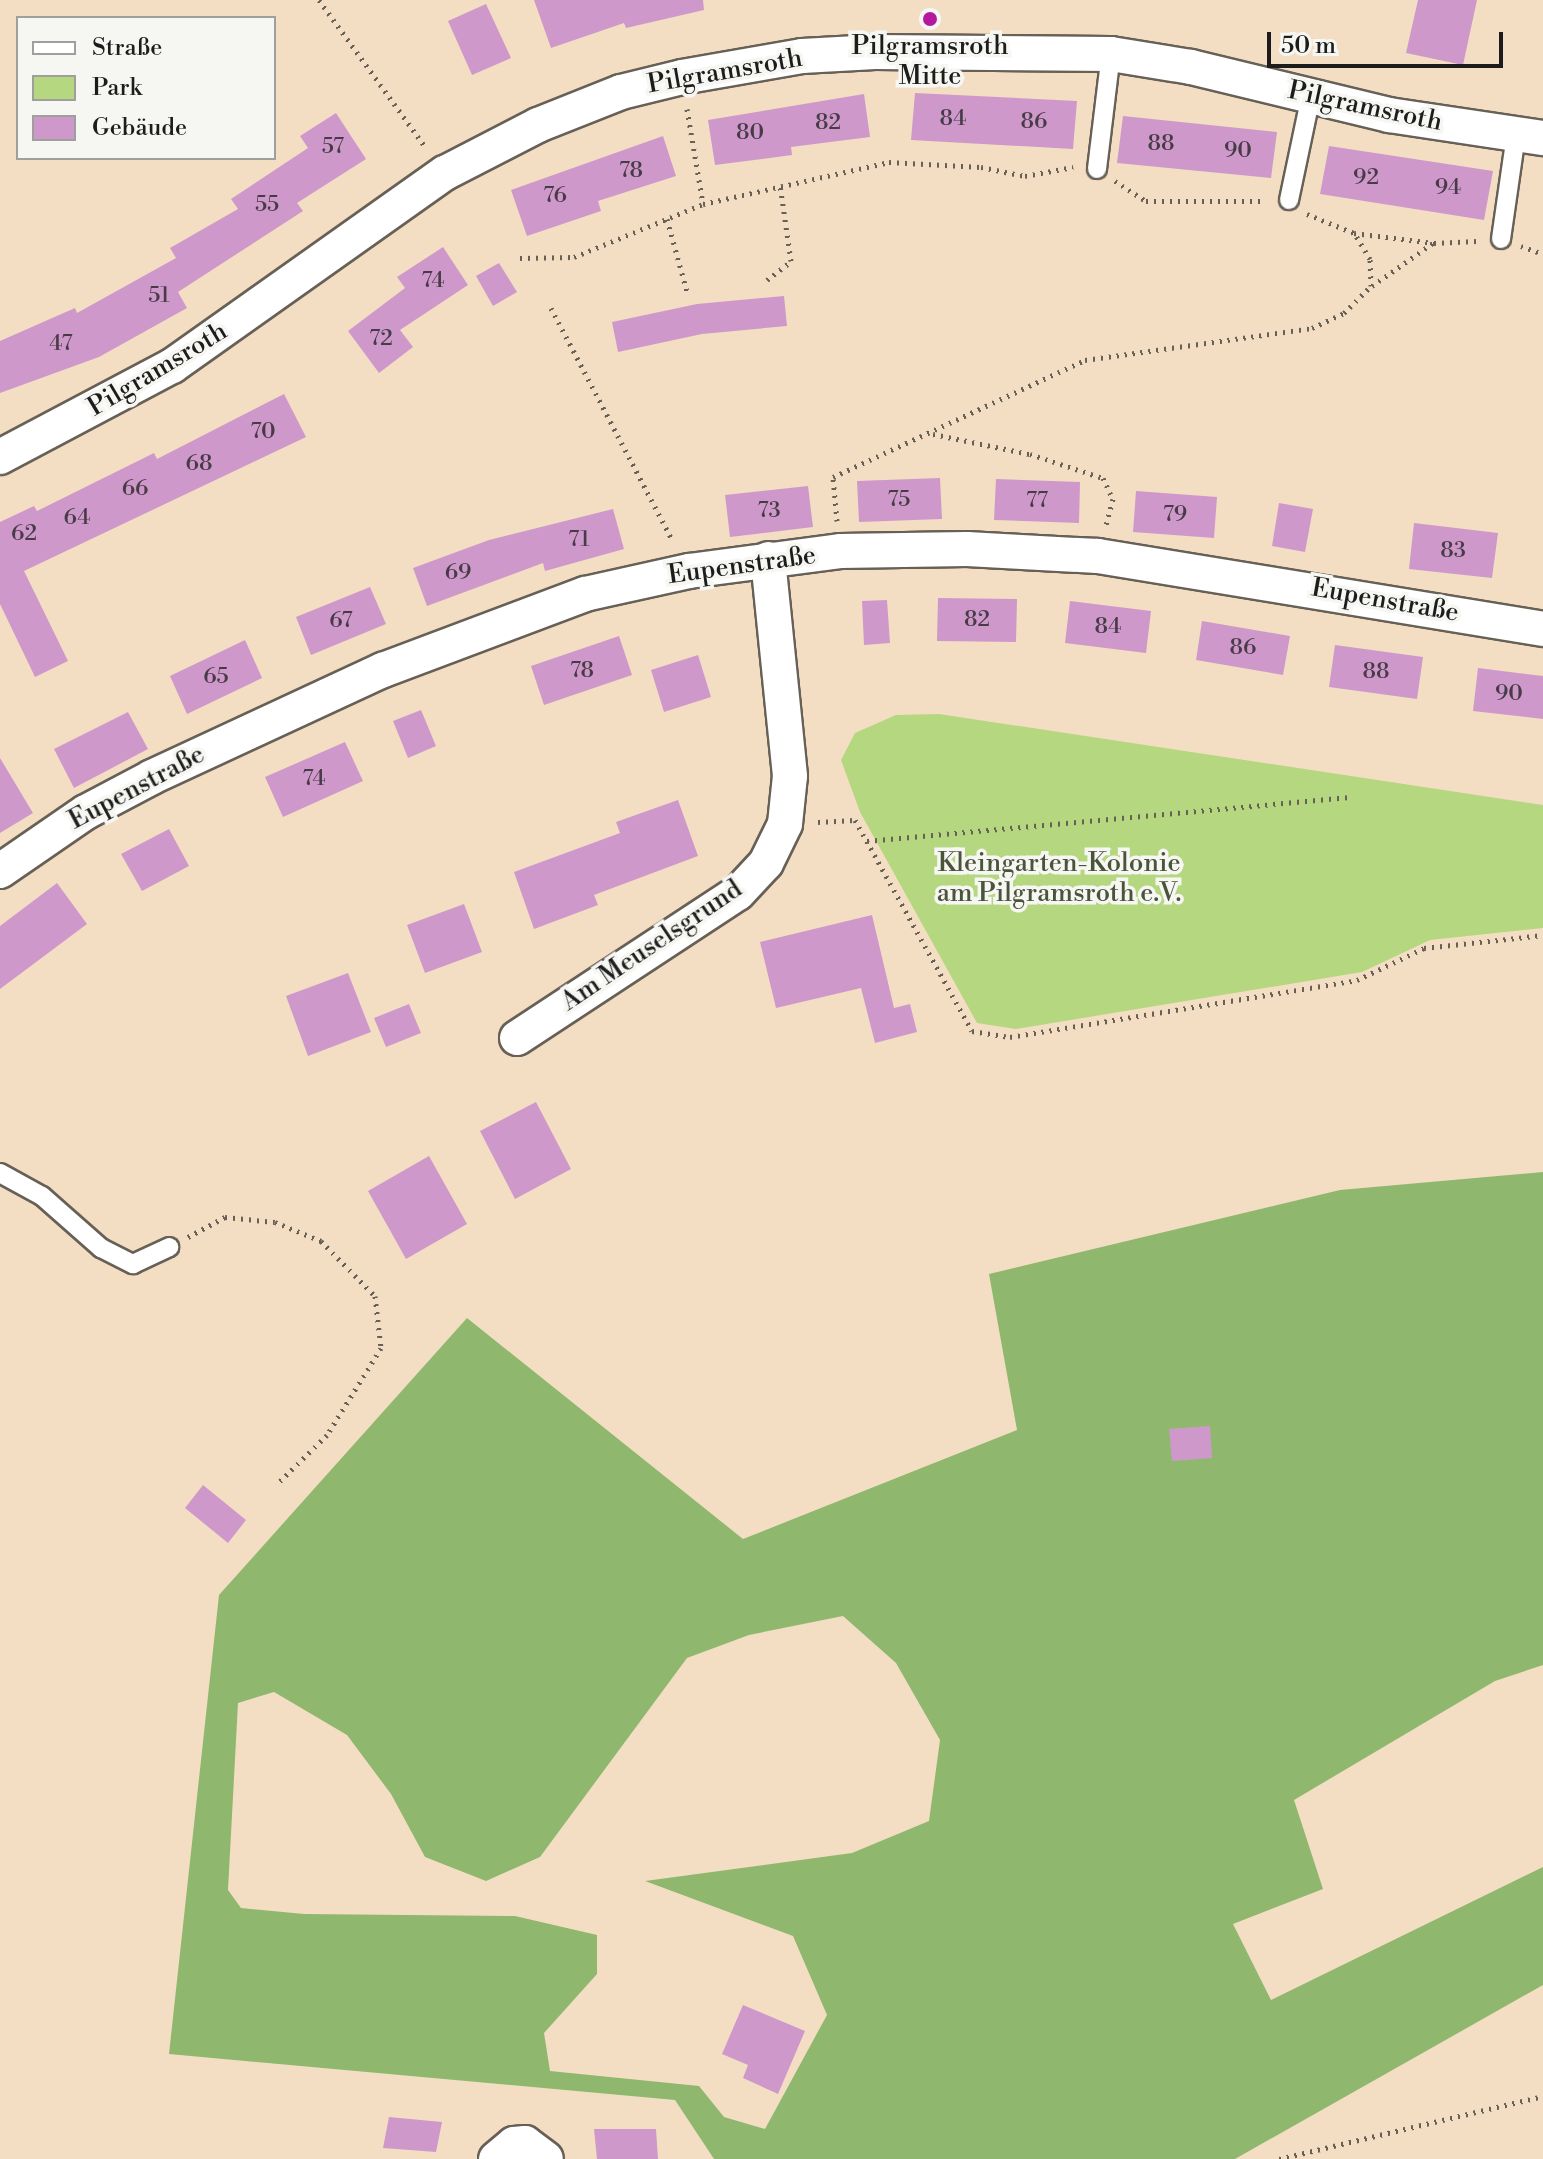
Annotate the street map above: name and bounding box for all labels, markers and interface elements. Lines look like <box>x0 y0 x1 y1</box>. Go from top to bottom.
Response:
marker: Pilgramsroth Mitte <box>921 10 939 28</box>
legend <box>16 16 276 160</box>
scale bar <box>1271 16 1507 66</box>
place label: Pilgramsroth Mitte <box>852 31 1008 92</box>
text: 50 m <box>1281 31 1336 61</box>
text: Straße <box>92 33 162 63</box>
street label: Pilgramsroth <box>645 43 805 101</box>
text: Park <box>92 73 142 103</box>
street label: Pilgramsroth <box>1285 75 1445 139</box>
house number: 84 <box>940 106 966 132</box>
house number: 86 <box>1021 109 1047 135</box>
house number: 82 <box>815 110 841 136</box>
text: Gebäude <box>92 113 187 143</box>
house number: 80 <box>736 120 764 146</box>
house number: 88 <box>1148 131 1174 157</box>
house number: 57 <box>322 134 344 160</box>
house number: 90 <box>1224 138 1252 164</box>
house number: 78 <box>619 158 643 184</box>
house number: 92 <box>1353 165 1379 191</box>
house number: 94 <box>1435 175 1461 201</box>
house number: 76 <box>543 183 567 209</box>
house number: 55 <box>255 192 279 218</box>
house number: 74 <box>422 268 444 294</box>
house number: 51 <box>148 283 170 309</box>
street label: Pilgramsroth <box>83 316 233 424</box>
house number: 72 <box>369 326 393 352</box>
house number: 47 <box>49 331 73 357</box>
house number: 70 <box>250 419 276 445</box>
house number: 68 <box>186 451 212 477</box>
house number: 66 <box>122 476 148 502</box>
house number: 75 <box>888 487 910 513</box>
house number: 77 <box>1026 488 1048 514</box>
house number: 73 <box>757 498 781 524</box>
house number: 79 <box>1163 502 1187 528</box>
house number: 64 <box>64 505 90 531</box>
house number: 62 <box>11 521 37 547</box>
house number: 71 <box>568 527 590 553</box>
house number: 83 <box>1440 538 1466 564</box>
street label: Eupenstraße <box>666 540 818 592</box>
house number: 69 <box>445 560 471 586</box>
street label: Eupenstraße <box>1309 573 1461 629</box>
house number: 82 <box>964 607 990 633</box>
house number: 67 <box>329 608 353 634</box>
house number: 84 <box>1095 614 1121 640</box>
house number: 86 <box>1230 635 1256 661</box>
house number: 78 <box>570 658 594 684</box>
house number: 88 <box>1363 659 1389 685</box>
house number: 65 <box>203 664 229 690</box>
house number: 90 <box>1495 681 1523 707</box>
street label: Eupenstraße <box>64 739 210 837</box>
house number: 74 <box>303 766 325 792</box>
park label: Kleingarten-Kolonie am Pilgramsroth e.V. <box>937 848 1181 910</box>
street label: Am Meuselsgrund <box>556 874 748 1018</box>

